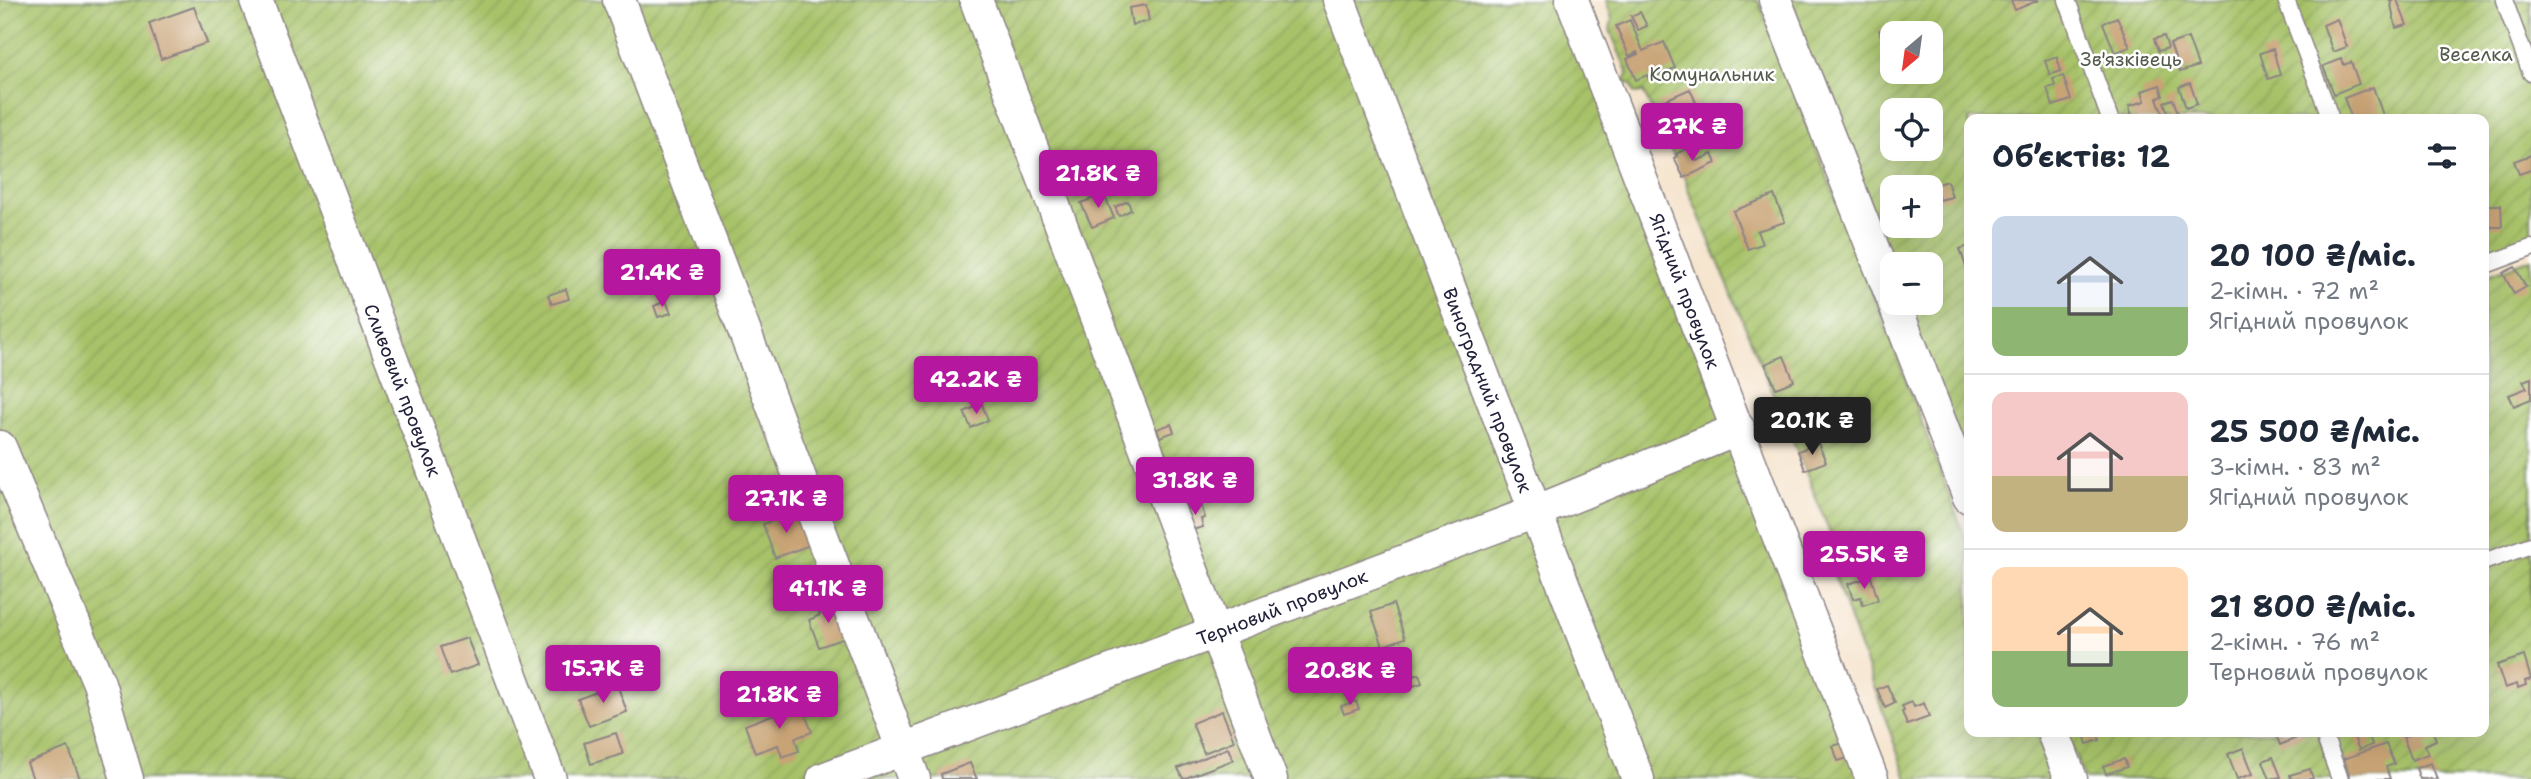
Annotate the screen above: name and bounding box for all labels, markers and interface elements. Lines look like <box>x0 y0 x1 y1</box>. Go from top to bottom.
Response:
north arrow <box>1880 21 1942 84</box>
map controls <box>1880 21 1943 315</box>
park label: Веселка <box>2439 42 2513 67</box>
park label: Зв'язківець <box>2080 47 2182 72</box>
park label: Комунальник <box>1649 62 1775 87</box>
button: locate <box>1880 98 1943 161</box>
pin: 27K ₴ <box>1643 104 1741 163</box>
text: 27K ₴ <box>1657 111 1727 141</box>
text: Об’єктів: 12 <box>1992 136 2170 177</box>
icon: filters <box>2423 137 2461 175</box>
pin: 21.8K ₴ <box>1033 150 1163 210</box>
text: 21.8K ₴ <box>1055 158 1141 188</box>
button: + <box>1880 175 1943 238</box>
street label: Ягідний провулок <box>1643 210 1726 373</box>
text: 20 100 ₴/міс. <box>2209 235 2416 276</box>
icon: home <box>2048 244 2132 328</box>
pin: 21.4K ₴ <box>597 250 727 309</box>
button: − <box>1880 252 1943 315</box>
text: 21.4K ₴ <box>619 257 705 287</box>
text: 2-кімн. · 72 m² <box>2209 276 2379 306</box>
street label: Виноградний провулок <box>1437 284 1538 496</box>
street label: Сливовий провулок <box>358 300 447 480</box>
text: Ягідний провулок <box>2209 306 2409 336</box>
pin: 42.2K ₴ <box>911 356 1041 416</box>
text: 42.2K ₴ <box>930 364 1022 394</box>
pin: 20.1K ₴ <box>1747 398 1877 457</box>
text: 20.1K ₴ <box>1770 405 1854 435</box>
text: 25 500 ₴/міс. <box>2209 411 2420 452</box>
icon: home <box>2048 420 2132 504</box>
text: 3-кімн. · 83 m² <box>2209 452 2381 482</box>
pin: 31.8K ₴ <box>1130 458 1260 517</box>
text: 31.8K ₴ <box>1152 465 1238 495</box>
pin: 27.1K ₴ <box>721 476 851 535</box>
text: Ягідний провулок <box>2209 482 2409 512</box>
text: 27.1K ₴ <box>744 483 828 513</box>
pin: 25.5K ₴ <box>1799 532 1929 591</box>
text: 25.5K ₴ <box>1819 539 1909 569</box>
street label: Терновий провулок <box>1193 563 1371 652</box>
pin: 41.1K ₴ <box>763 566 893 625</box>
text: 41.1K ₴ <box>789 573 867 603</box>
text: 21 800 ₴/міс. <box>2209 586 2416 627</box>
icon: home <box>2048 595 2132 679</box>
text: 2-кімн. · 76 m² <box>2209 627 2380 657</box>
pin: 15.7K ₴ <box>538 646 668 705</box>
pin: 20.8K ₴ <box>1285 648 1415 707</box>
text: 15.7K ₴ <box>561 653 645 683</box>
text: 20.8K ₴ <box>1304 655 1396 685</box>
text: Терновий провулок <box>2209 657 2428 687</box>
pin: 21.8K ₴ <box>714 672 844 731</box>
text: 21.8K ₴ <box>736 679 822 709</box>

